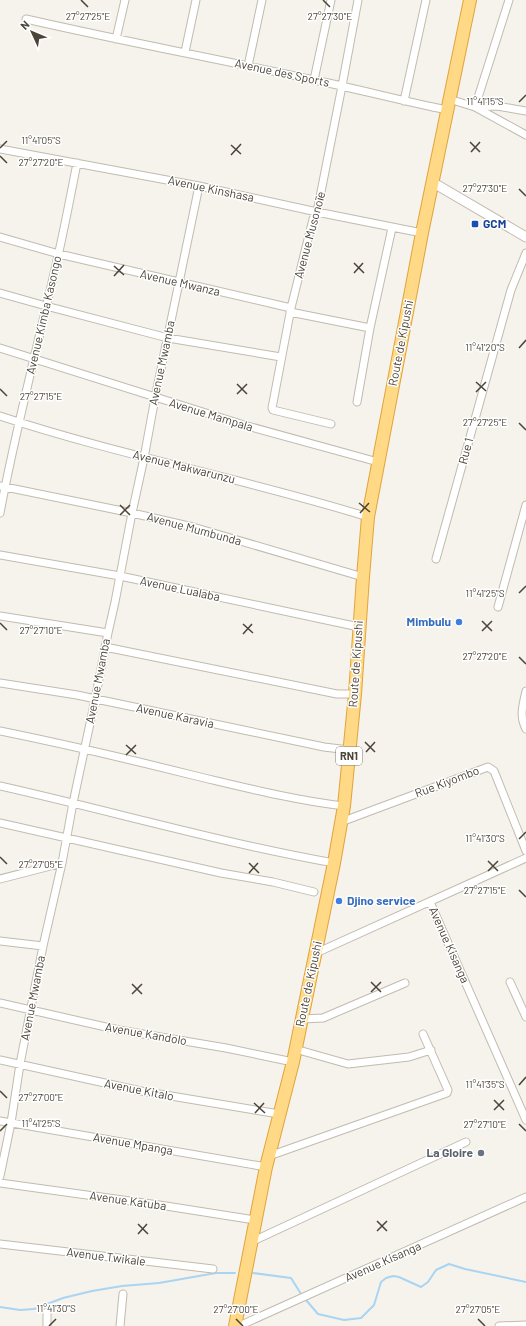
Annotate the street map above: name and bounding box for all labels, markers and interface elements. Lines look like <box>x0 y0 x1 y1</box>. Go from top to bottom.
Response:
text: 27°27'25"E <box>66 10 110 22</box>
text: 27°27'30"E <box>308 10 352 22</box>
north arrow <box>12 12 52 52</box>
text: N <box>17 18 32 32</box>
street label: Avenue des Sports <box>234 55 331 89</box>
text: 11°41'15"S <box>466 95 504 107</box>
text: 11°41'05"S <box>21 134 61 146</box>
text: 27°27'20"E <box>19 156 64 168</box>
street label: Avenue Kinshasa <box>167 172 256 204</box>
text: 27°27'30"E <box>463 182 507 194</box>
street label: Avenue Musonoïe <box>291 190 327 280</box>
place label: GCM <box>483 216 506 230</box>
marker: GCM <box>470 219 480 229</box>
street label: Avenue Kimba Kasongo <box>23 254 63 375</box>
street label: Avenue Mwanza <box>139 266 222 298</box>
street label: Route de Kipushi <box>385 299 415 387</box>
street label: Avenue Mwamba <box>145 319 177 406</box>
text: 11°41'20"S <box>465 341 505 353</box>
text: 27°27'15"E <box>20 390 62 402</box>
street label: Avenue Mampala <box>168 395 255 433</box>
text: 27°27'25"E <box>463 416 507 428</box>
street label: Rue 1 <box>455 436 475 465</box>
street label: Avenue Makwarunzu <box>132 447 237 486</box>
street label: Avenue Mumbunda <box>145 509 243 547</box>
street label: Avenue Lualaba <box>139 573 222 603</box>
text: 11°41'25"S <box>465 587 505 599</box>
place label: Mimbulu <box>407 614 451 628</box>
marker: Mimbulu <box>454 617 464 627</box>
street label: Route de Kipushi <box>345 620 365 708</box>
text: 27°27'10"E <box>19 624 63 636</box>
street label: Avenue Mwamba <box>82 637 112 725</box>
text: 27°27'20"E <box>463 650 508 662</box>
street label: Avenue Karavia <box>135 700 215 730</box>
road number: RN1 <box>336 747 362 765</box>
street label: Rue Kiyombo <box>413 762 481 800</box>
text: 11°41'30"S <box>465 832 505 844</box>
text: 27°27'05"E <box>19 858 63 870</box>
text: 27°27'15"E <box>464 884 506 896</box>
place label: Djino service <box>347 893 416 907</box>
marker: Djino service <box>334 896 344 906</box>
street label: Avenue Kisanga <box>427 904 473 985</box>
street label: Route de Kipushi <box>292 940 324 1028</box>
street label: Avenue Mwamba <box>17 954 47 1042</box>
street label: Avenue Kandolo <box>104 1019 188 1047</box>
street label: Avenue Kitalo <box>103 1075 175 1103</box>
text: 11°41'35"S <box>465 1078 505 1090</box>
text: 27°27'00"E <box>18 1091 64 1103</box>
text: 11°41'25"S <box>21 1117 61 1129</box>
text: 27°27'10"E <box>463 1118 507 1130</box>
street label: Avenue Mpanga <box>92 1129 174 1157</box>
place label: La Gloire <box>426 1145 473 1159</box>
marker: La Gloire <box>476 1148 486 1158</box>
street label: Avenue Katuba <box>89 1188 167 1212</box>
street label: Avenue Kisanga <box>342 1238 423 1284</box>
street label: Avenue Twikale <box>66 1244 147 1268</box>
text: 11°41'30"S <box>36 1302 76 1314</box>
text: 27°27'00"E <box>213 1303 259 1315</box>
text: 27°27'05"E <box>456 1303 500 1315</box>

